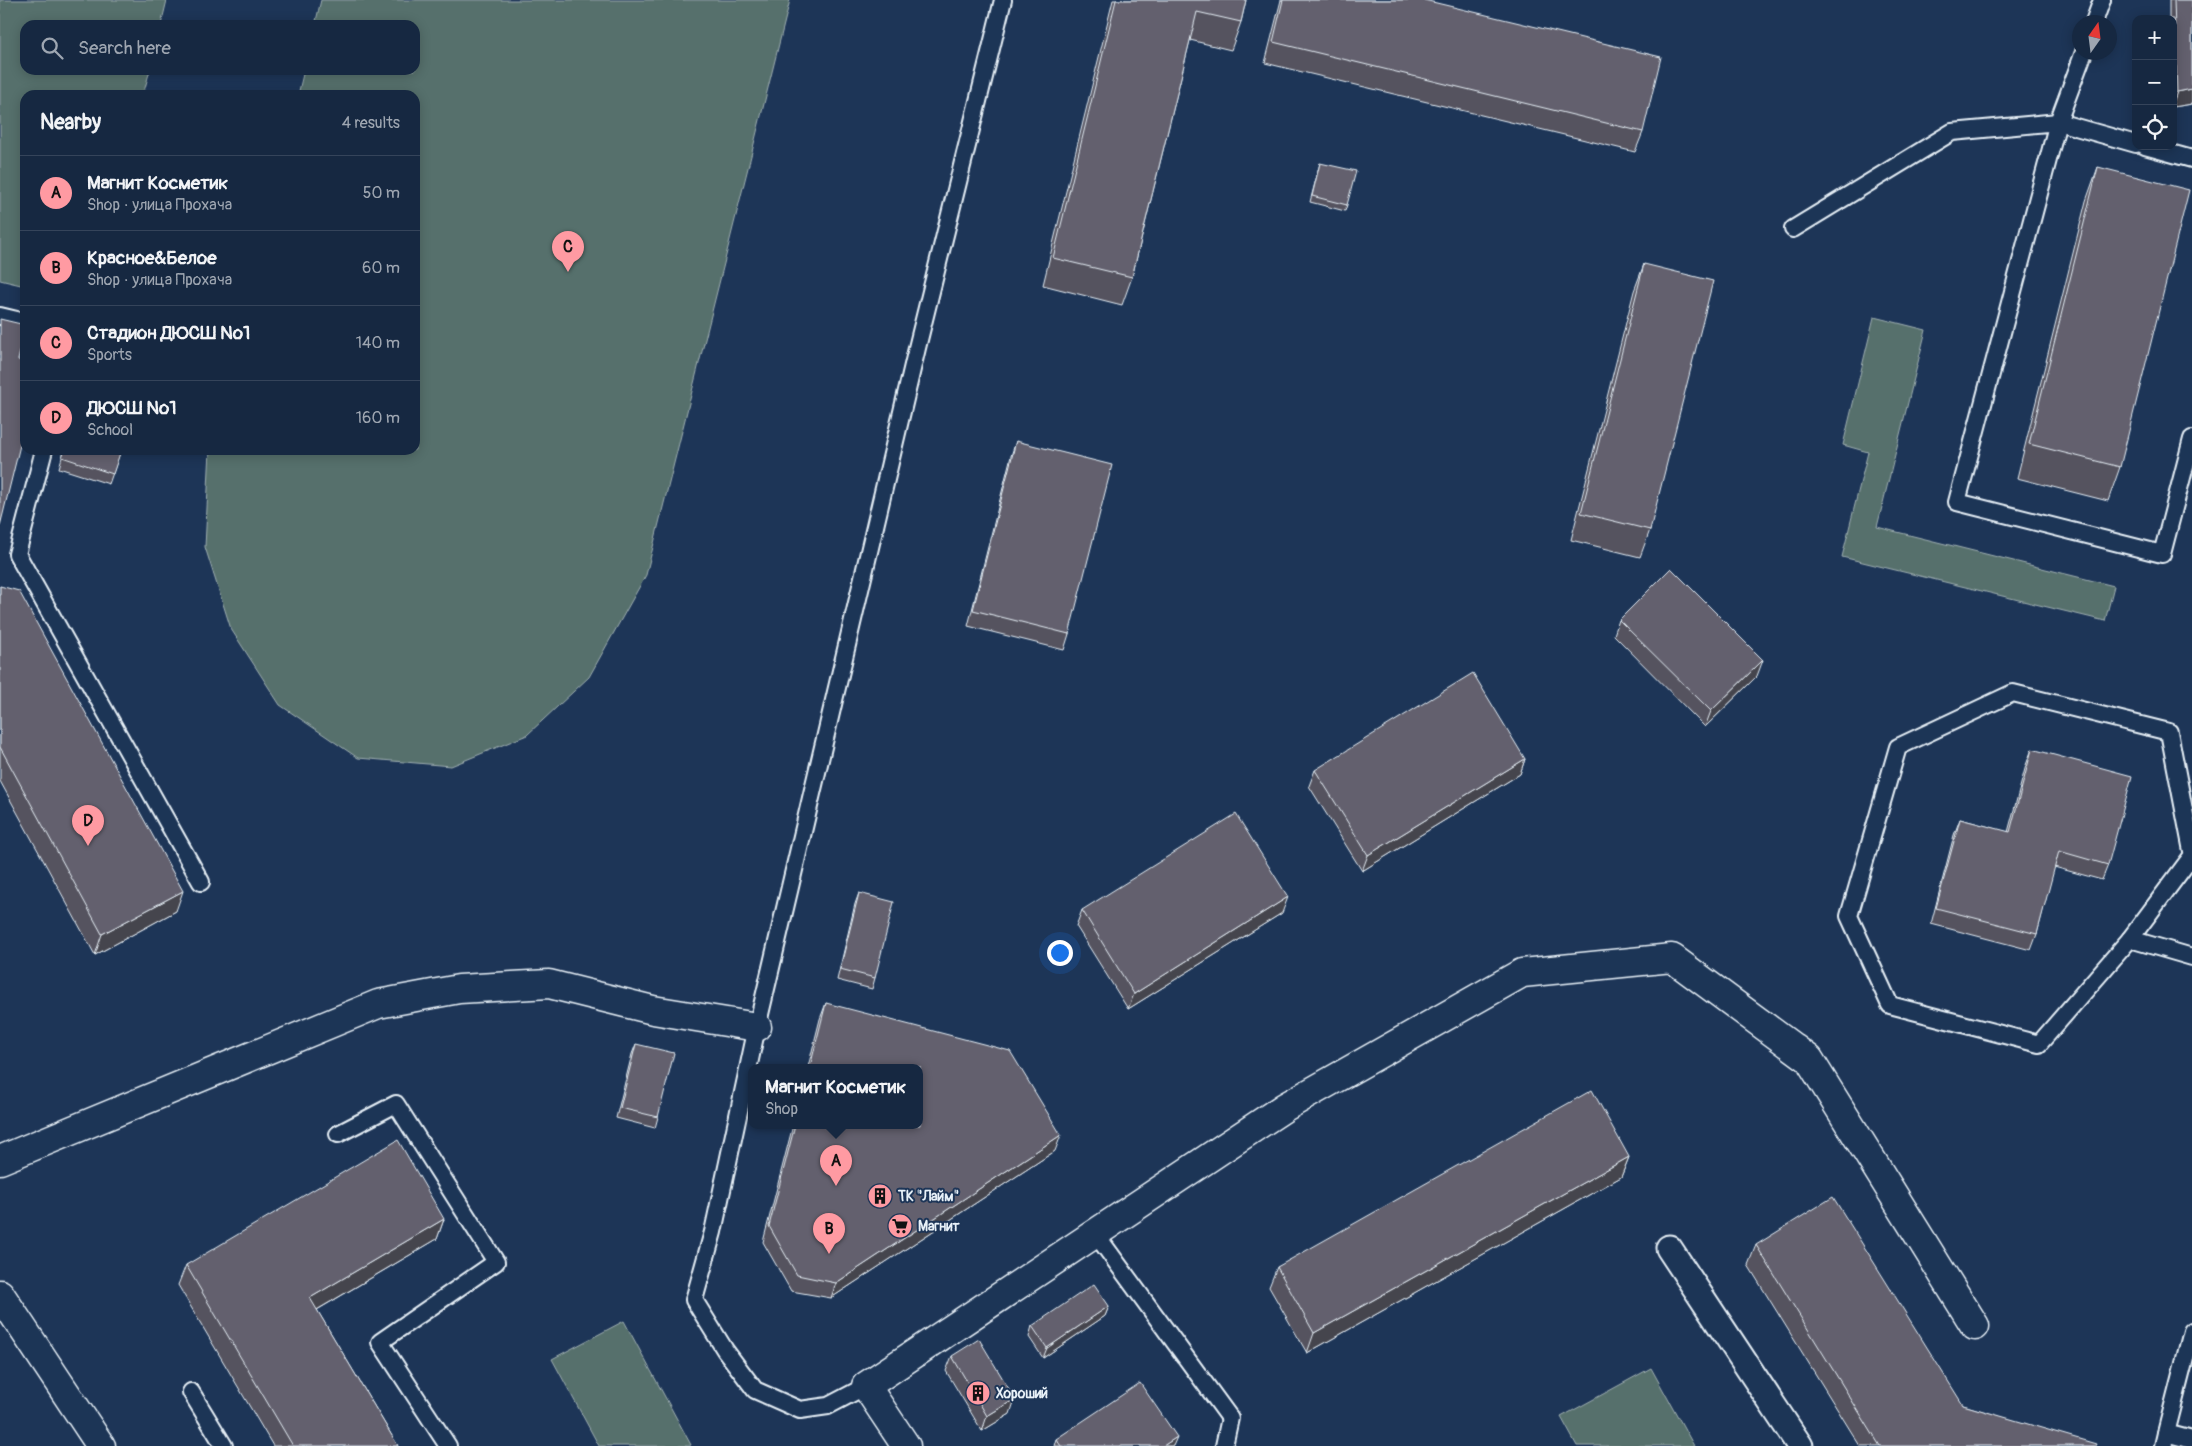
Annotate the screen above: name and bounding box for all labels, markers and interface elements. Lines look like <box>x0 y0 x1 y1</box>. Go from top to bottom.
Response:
north arrow <box>2072 15 2117 60</box>
map controls <box>2132 15 2177 150</box>
button: + <box>2132 15 2177 60</box>
search box <box>20 20 420 75</box>
icon: search <box>38 34 66 62</box>
text: Search here <box>78 36 171 60</box>
button: − <box>2132 60 2177 105</box>
button: locate <box>2132 105 2177 150</box>
text: Nearby <box>40 109 101 136</box>
text: 4 results <box>342 113 400 133</box>
text: Магнит Косметик <box>87 171 228 195</box>
text: A <box>51 183 61 203</box>
text: 50 m <box>363 183 400 203</box>
text: Shop · улица Прохача <box>87 195 232 215</box>
pin: C <box>552 231 584 272</box>
text: Красное&Белое <box>87 246 217 270</box>
text: B <box>51 258 61 278</box>
text: 60 m <box>362 258 400 278</box>
text: Shop · улица Прохача <box>87 270 232 290</box>
text: Стадион ДЮСШ №1 <box>87 321 250 345</box>
text: C <box>51 333 61 353</box>
text: 140 m <box>356 333 400 353</box>
text: Sports <box>87 345 132 365</box>
text: ДЮСШ №1 <box>87 396 177 420</box>
text: D <box>51 408 61 428</box>
text: 160 m <box>356 408 400 428</box>
text: School <box>87 420 133 440</box>
pin: D <box>72 805 104 846</box>
your location <box>1047 940 1073 966</box>
popup <box>748 1064 923 1129</box>
text: Магнит Косметик <box>765 1075 906 1099</box>
text: Shop <box>765 1099 798 1119</box>
pin: A <box>820 1145 852 1186</box>
building icon: ТК "Лайм" <box>867 1183 893 1209</box>
place label: ТК "Лайм" <box>897 1188 959 1205</box>
pin: B <box>813 1213 845 1254</box>
supermarket icon: Магнит <box>887 1213 913 1239</box>
place label: Магнит <box>918 1218 961 1235</box>
building icon: Хороший <box>965 1380 991 1406</box>
place label: Хороший <box>996 1385 1048 1402</box>

